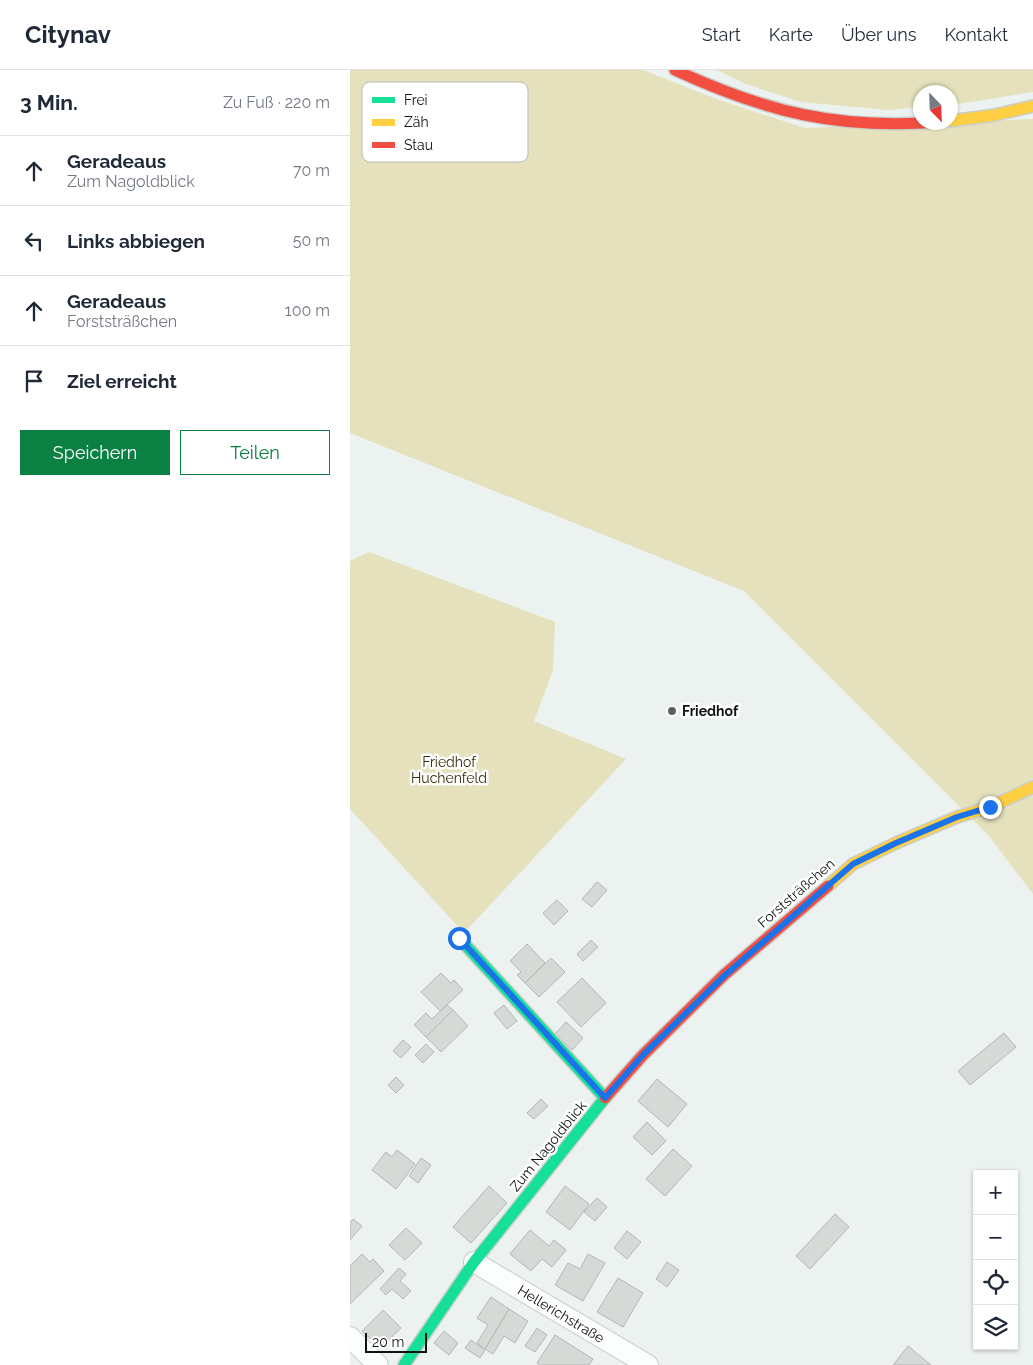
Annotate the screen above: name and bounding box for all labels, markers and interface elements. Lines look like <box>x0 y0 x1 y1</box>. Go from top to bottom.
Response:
text: Citynav <box>25 20 111 49</box>
text: Start <box>702 24 741 45</box>
text: Karte <box>769 24 813 45</box>
text: Über uns <box>841 24 916 45</box>
text: Kontakt <box>944 24 1008 45</box>
legend <box>362 82 528 162</box>
north arrow <box>913 85 958 130</box>
text: 3 Min. <box>20 90 78 115</box>
text: Frei <box>404 92 428 108</box>
text: Zu Fuß · 220 m <box>223 93 330 112</box>
text: Zäh <box>404 114 429 130</box>
text: Stau <box>404 137 433 153</box>
text: Geradeaus <box>67 150 166 172</box>
icon: ahead <box>20 157 48 185</box>
text: 70 m <box>293 161 330 180</box>
text: Zum Nagoldblick <box>67 172 195 191</box>
icon: left <box>20 227 48 255</box>
text: Links abbiegen <box>67 230 205 252</box>
text: 50 m <box>293 231 330 250</box>
text: Geradeaus <box>67 290 166 312</box>
icon: ahead <box>20 297 48 325</box>
text: 100 m <box>285 301 330 320</box>
text: Forststräßchen <box>67 312 177 331</box>
icon: arrive <box>20 367 48 395</box>
text: Ziel erreicht <box>67 370 177 392</box>
button: Speichern <box>20 430 170 475</box>
button: Teilen <box>180 430 330 475</box>
place label: Friedhof <box>682 703 739 719</box>
marker: Friedhof <box>666 705 678 717</box>
park label: Friedhof Huchenfeld <box>411 754 487 786</box>
route end <box>979 796 1002 819</box>
street label: Forststräßchen <box>754 855 838 931</box>
route start <box>448 927 471 950</box>
street label: Zum Nagoldblick <box>507 1097 590 1194</box>
map controls <box>973 1170 1018 1350</box>
button: + <box>973 1170 1018 1215</box>
button: − <box>973 1215 1018 1260</box>
button: locate <box>973 1260 1018 1305</box>
street label: Hellerichstraße <box>515 1282 607 1346</box>
button: layers <box>973 1305 1018 1350</box>
scale bar <box>365 1330 428 1353</box>
text: 20 m <box>372 1334 404 1350</box>

